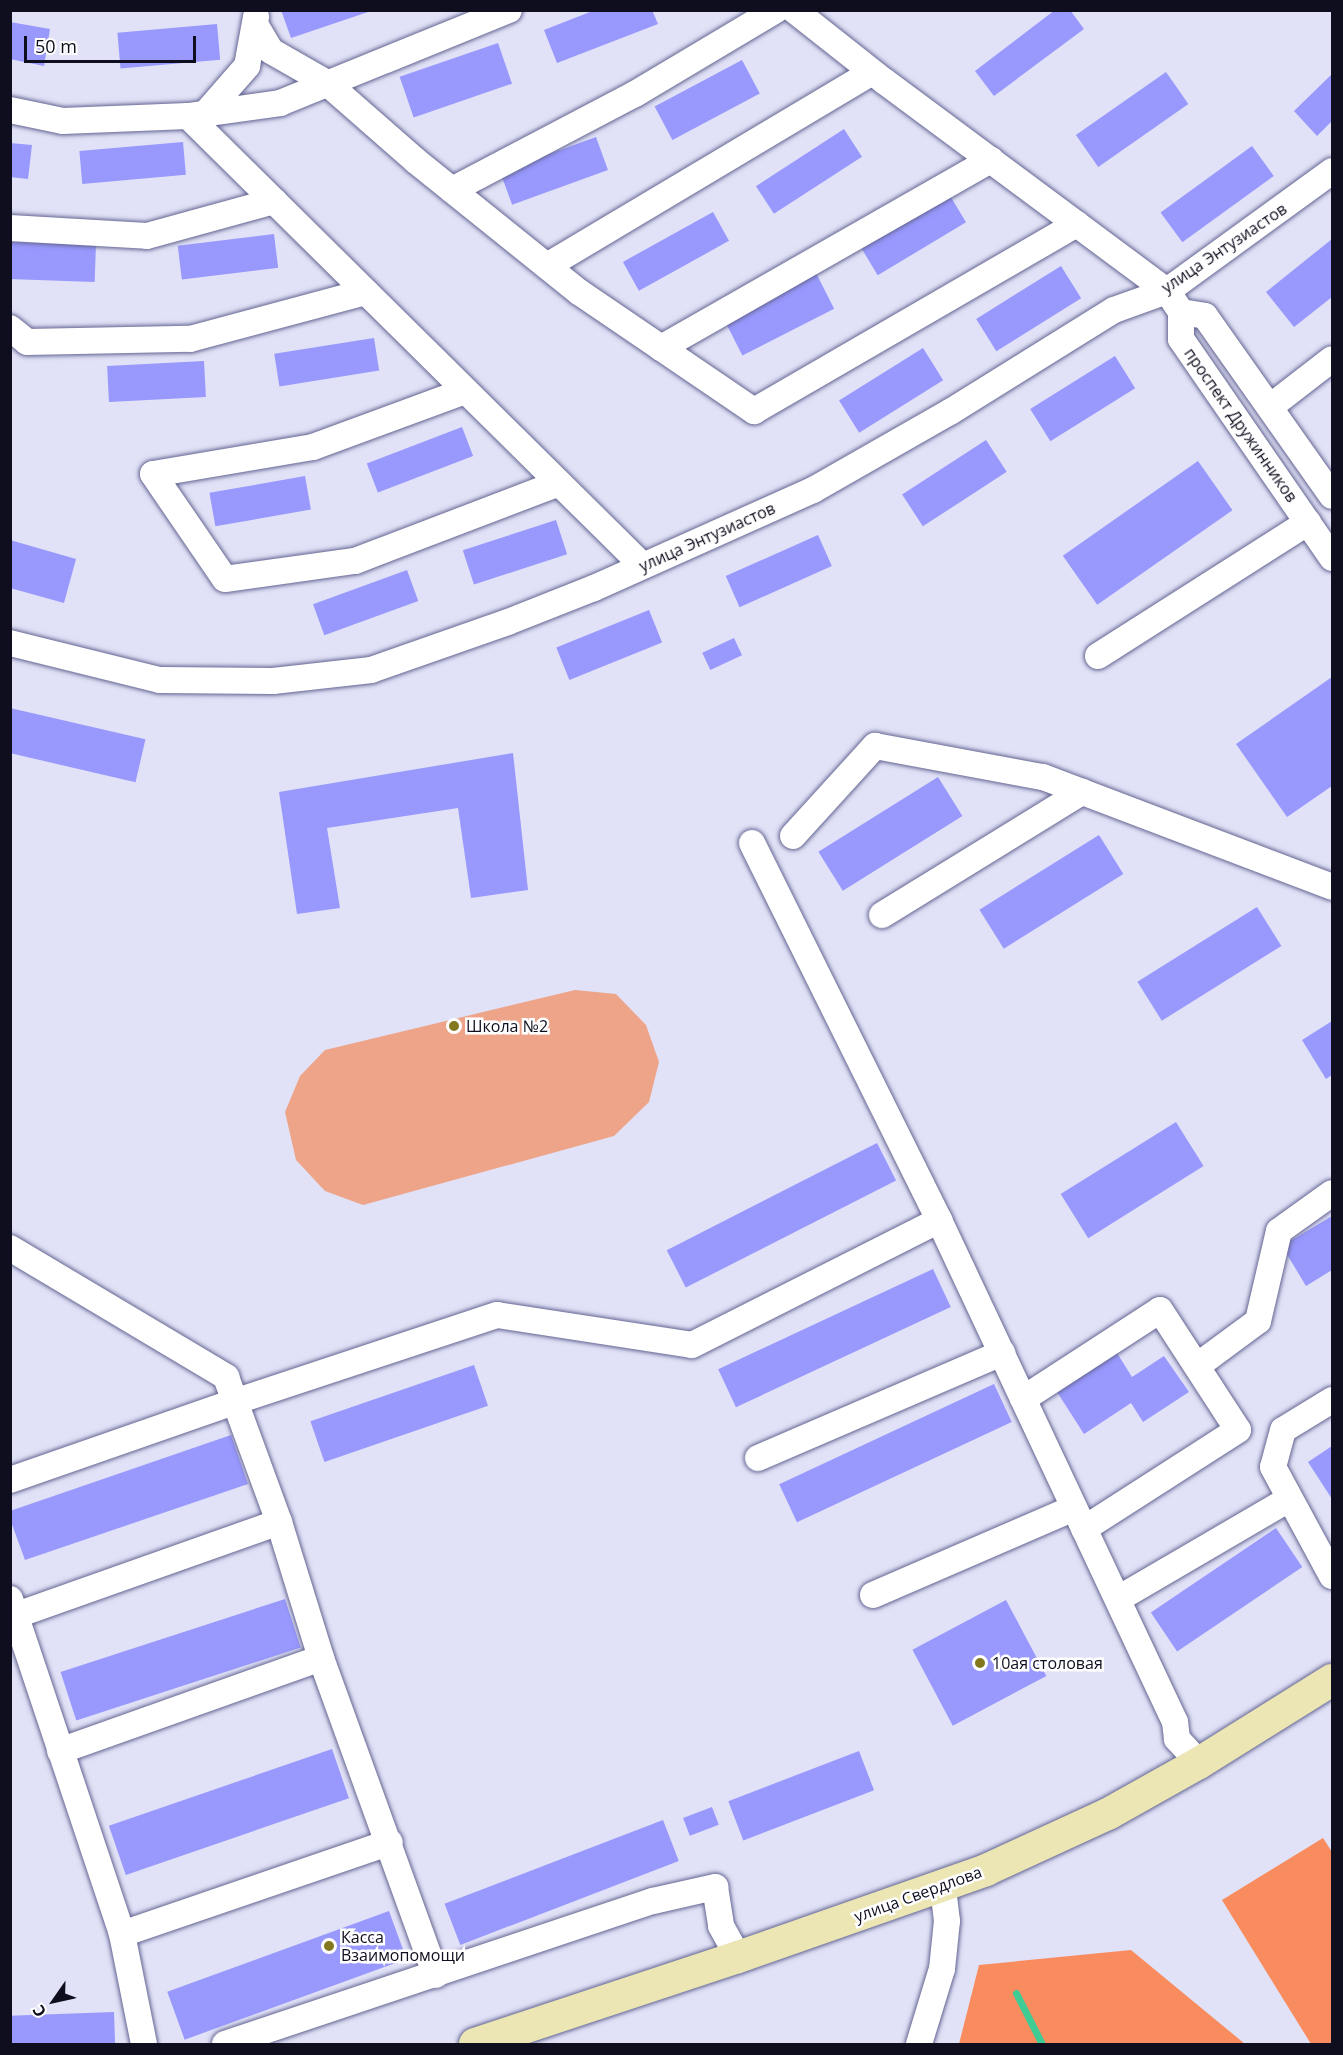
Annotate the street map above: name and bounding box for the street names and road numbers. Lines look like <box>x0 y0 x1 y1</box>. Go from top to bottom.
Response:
street label: улица Энтузиастов <box>1158 199 1290 297</box>
street label: проспект Дружинников <box>1180 344 1302 506</box>
street label: улица Энтузиастов <box>636 498 778 576</box>
street label: улица Свердлова <box>852 1862 984 1926</box>

